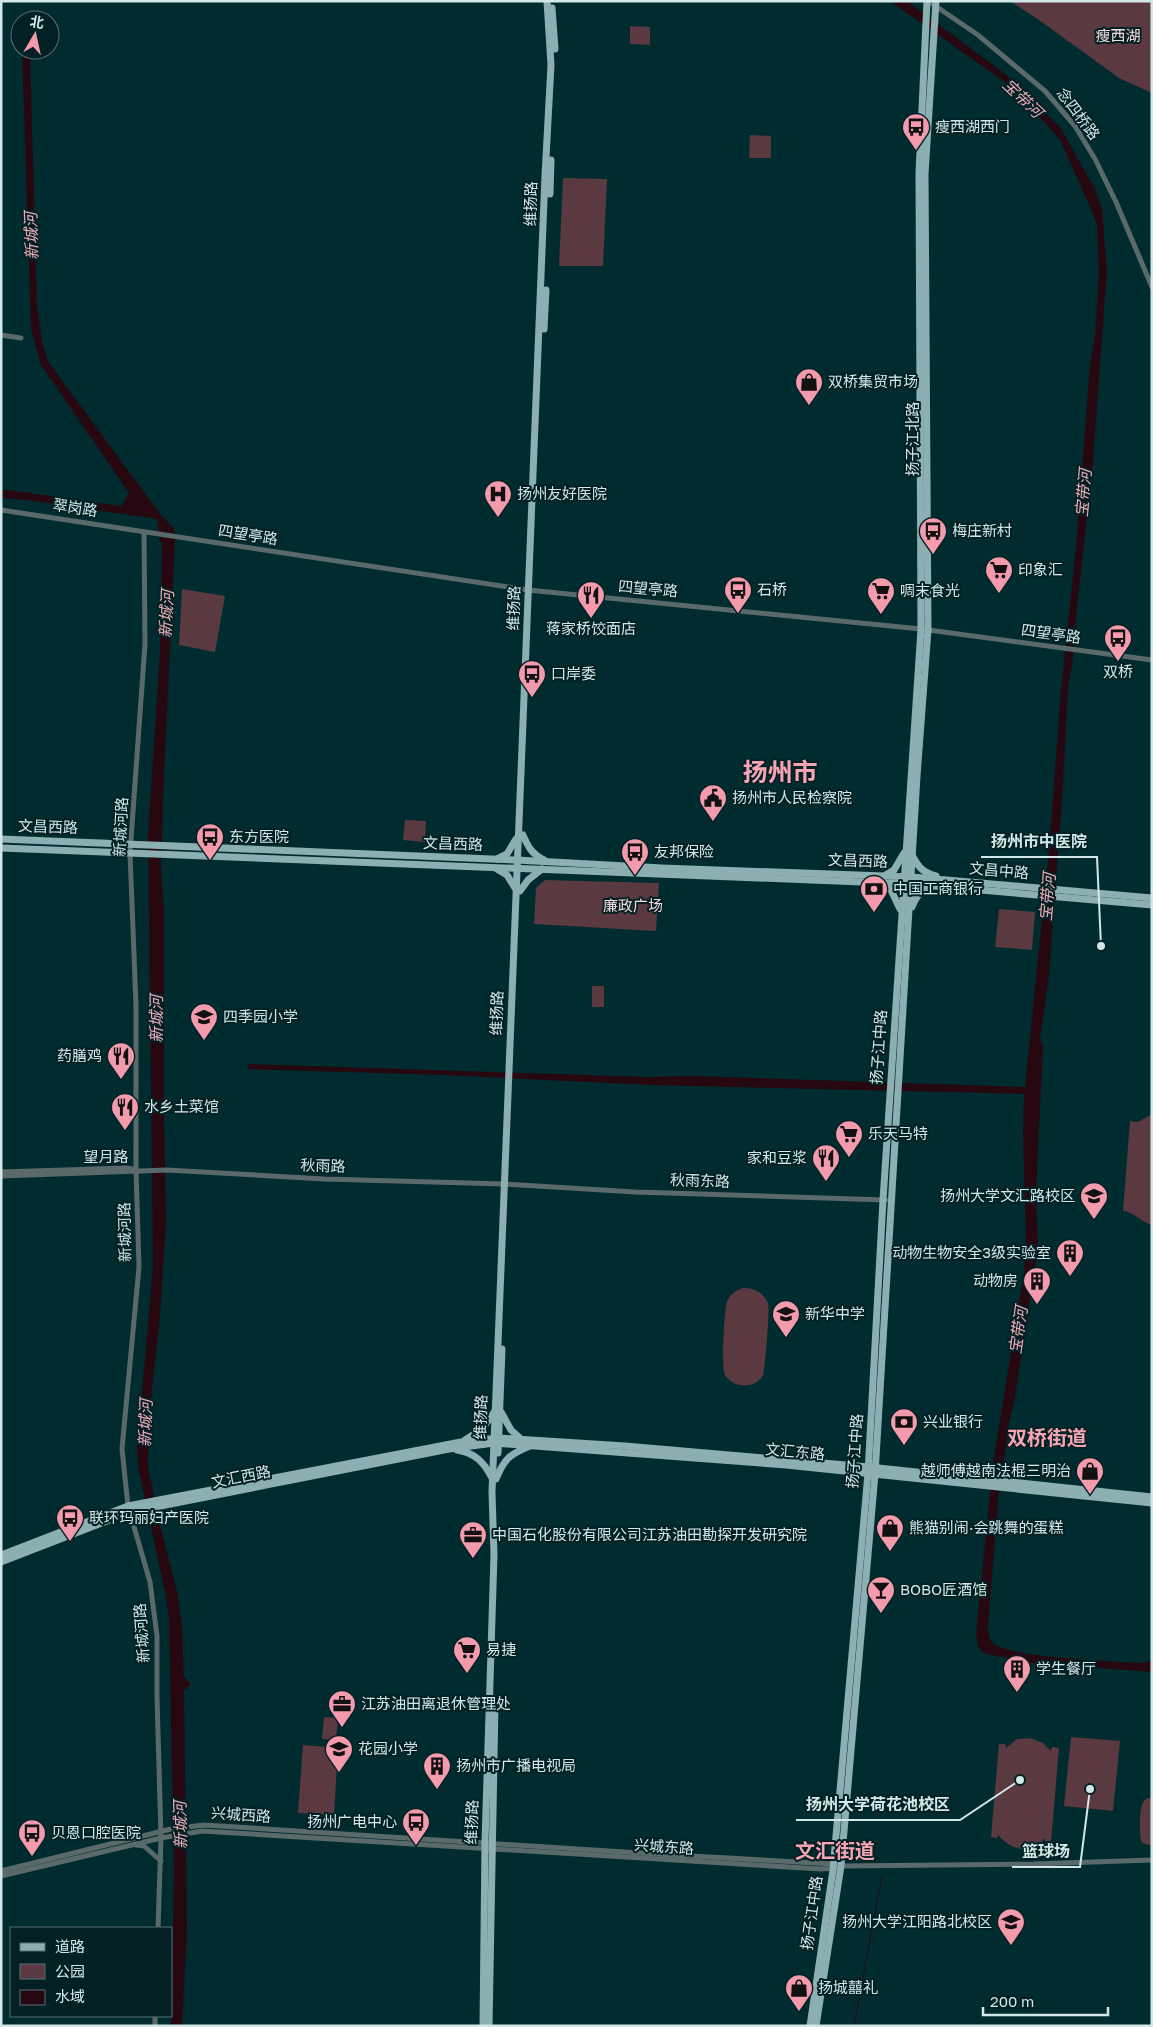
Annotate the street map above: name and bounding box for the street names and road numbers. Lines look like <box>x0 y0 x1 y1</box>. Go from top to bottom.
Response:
street label: 念四桥路 <box>1054 84 1104 143</box>
street label: 维扬路 <box>521 181 539 227</box>
street label: 扬子江北路 <box>903 401 921 477</box>
street label: 翠岗路 <box>52 495 99 519</box>
street label: 四望亭路 <box>217 520 279 548</box>
street label: 四望亭路 <box>617 576 679 600</box>
street label: 维扬路 <box>503 585 523 631</box>
street label: 四望亭路 <box>1020 620 1082 646</box>
street label: 新城河路 <box>109 797 131 857</box>
street label: 文昌西路 <box>18 816 78 836</box>
street label: 文昌西路 <box>423 833 483 853</box>
street label: 文昌西路 <box>828 850 888 870</box>
street label: 文昌中路 <box>968 858 1030 882</box>
street label: 维扬路 <box>486 990 506 1036</box>
street label: 扬子江中路 <box>866 1009 890 1085</box>
street label: 望月路 <box>83 1147 129 1165</box>
street label: 秋雨路 <box>300 1155 346 1175</box>
street label: 秋雨东路 <box>670 1170 730 1190</box>
street label: 新城河路 <box>114 1202 134 1262</box>
street label: 维扬路 <box>470 1394 490 1440</box>
street label: 扬子江中路 <box>842 1413 866 1489</box>
street label: 文汇东路 <box>764 1439 826 1463</box>
street label: 文汇西路 <box>210 1461 272 1491</box>
street label: 新城河路 <box>130 1603 152 1664</box>
street label: 维扬路 <box>461 1799 481 1845</box>
street label: 兴城西路 <box>211 1803 272 1825</box>
street label: 兴城东路 <box>634 1835 695 1857</box>
street label: 扬子江中路 <box>797 1874 825 1951</box>

